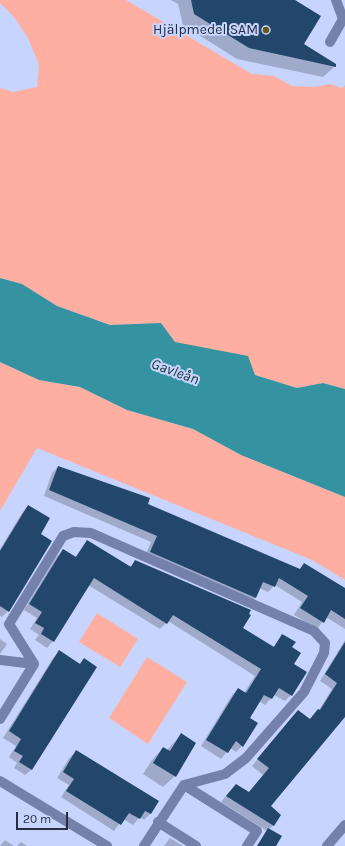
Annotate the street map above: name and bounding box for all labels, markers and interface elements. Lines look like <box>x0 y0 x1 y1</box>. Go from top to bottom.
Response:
place label: Hjälpmedel SAM <box>153 22 258 38</box>
marker: Hjälpmedel SAM <box>261 25 271 35</box>
water label: Gavleån <box>149 355 201 389</box>
scale bar <box>18 804 70 830</box>
text: 20 m <box>23 812 51 826</box>

